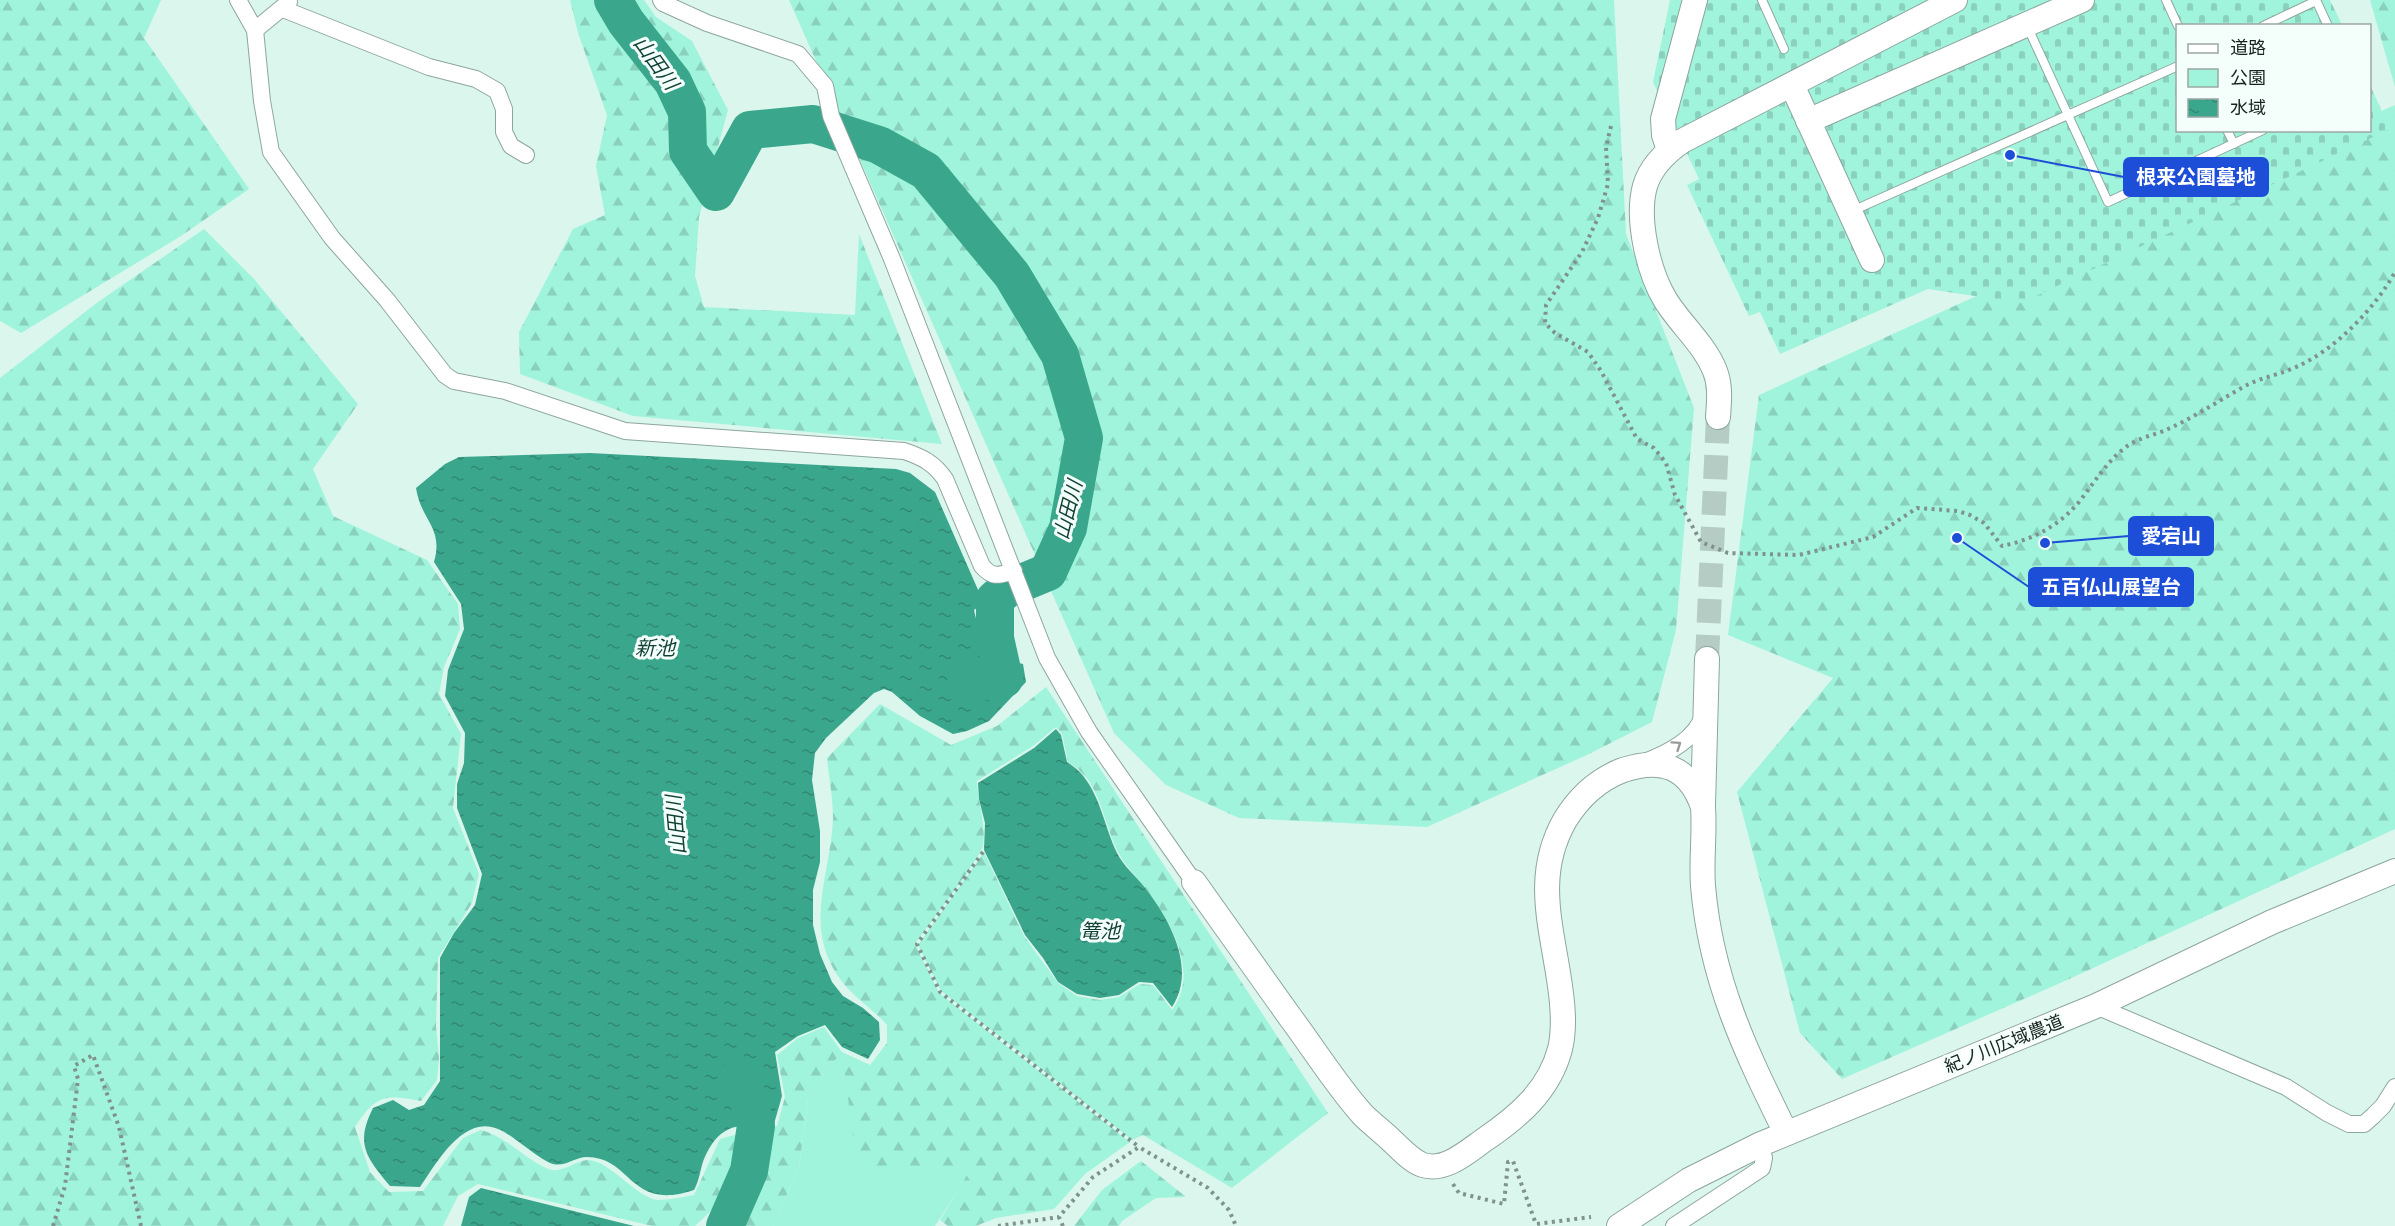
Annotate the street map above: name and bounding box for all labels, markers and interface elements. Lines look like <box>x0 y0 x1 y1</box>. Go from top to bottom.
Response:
legend <box>2176 24 2371 132</box>
water label: 山田川 <box>629 31 685 95</box>
text: 道路 <box>2230 36 2266 58</box>
text: 公園 <box>2230 66 2266 88</box>
text: 水域 <box>2230 96 2266 118</box>
callout: 根来公園墓地 <box>2124 158 2268 196</box>
text: 根来公園墓地 <box>2136 164 2256 188</box>
water label: 山田川 <box>1048 476 1086 542</box>
callout: 愛宕山 <box>2129 517 2213 555</box>
text: 愛宕山 <box>2141 523 2201 547</box>
callout: 五百仏山展望台 <box>2029 568 2193 606</box>
text: 五百仏山展望台 <box>2041 574 2181 598</box>
water label: 新池 <box>635 635 677 659</box>
one-way arrow <box>1670 741 1681 752</box>
water label: 山田川 <box>660 792 690 856</box>
water label: 篭池 <box>1080 918 1122 942</box>
street label: 紀ノ川広域農道 <box>1941 1009 2066 1077</box>

